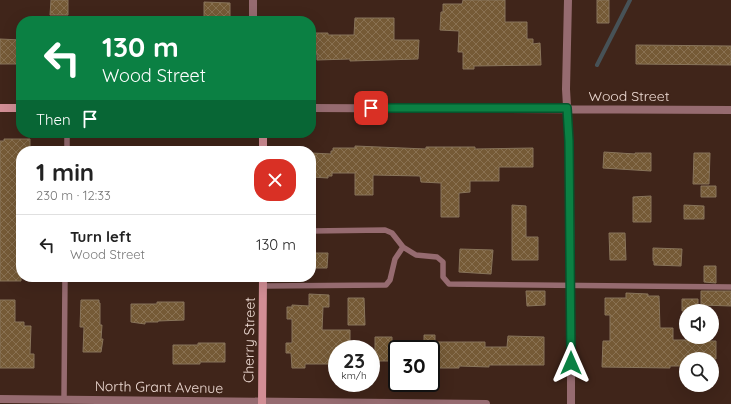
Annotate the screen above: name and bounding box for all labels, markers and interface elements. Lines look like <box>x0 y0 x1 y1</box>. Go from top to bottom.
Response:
text: 130 m <box>102 29 179 64</box>
icon: left <box>36 32 88 84</box>
text: Wood Street <box>102 64 206 87</box>
street label: Wood Street <box>589 87 670 105</box>
pin <box>354 91 388 125</box>
icon: arrive <box>360 97 382 119</box>
icon: arrive <box>79 108 101 130</box>
text: Then <box>36 110 71 129</box>
text: 1 min <box>36 157 94 187</box>
button: close <box>254 159 296 201</box>
text: 230 m · 12:33 <box>36 187 111 203</box>
text: Turn left <box>70 227 132 246</box>
icon: left <box>36 234 58 256</box>
text: 130 m <box>256 235 296 254</box>
text: Wood Street <box>70 246 145 262</box>
street label: Cherry Street <box>239 297 259 383</box>
map controls <box>679 304 719 392</box>
button: sound <box>679 304 719 344</box>
speed limit sign: 30 <box>388 340 440 392</box>
position arrow <box>550 342 592 384</box>
text: 23 <box>343 348 365 373</box>
button: search <box>679 352 719 392</box>
text: km/h <box>341 369 367 382</box>
street label: North Grant Avenue <box>95 377 223 397</box>

